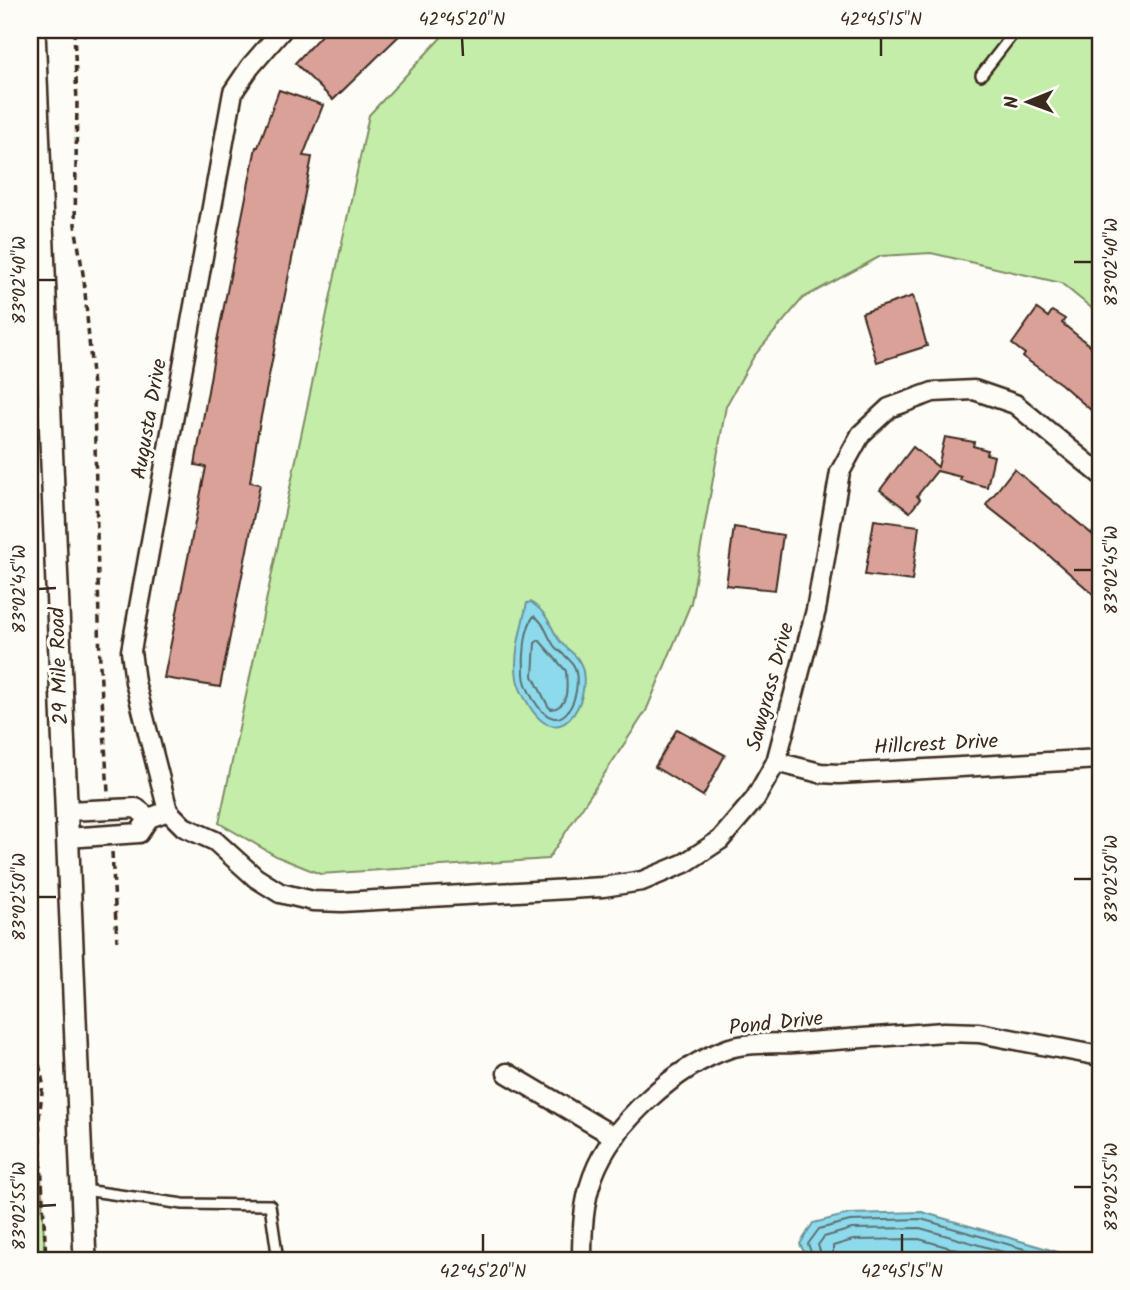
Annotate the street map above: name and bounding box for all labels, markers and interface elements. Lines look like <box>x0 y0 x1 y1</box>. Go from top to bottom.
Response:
text: 42°45'20"N <box>419 6 505 35</box>
text: 42°45'15"N <box>840 6 922 35</box>
north arrow <box>993 66 1064 136</box>
text: N <box>998 96 1028 109</box>
text: 83°02'40"W <box>1098 218 1127 306</box>
text: 83°02'40"W <box>6 236 35 324</box>
street label: Augusta Drive <box>123 355 177 482</box>
text: 83°02'45"W <box>1098 526 1127 614</box>
text: 83°02'45"W <box>6 545 35 633</box>
street label: 29 Mile Road <box>41 606 79 725</box>
street label: Sawgrass Drive <box>738 618 804 755</box>
street label: Hillcrest Drive <box>873 725 1000 765</box>
text: 83°02'50"W <box>1098 835 1127 923</box>
text: 83°02'50"W <box>6 853 35 941</box>
street label: Pond Drive <box>727 1003 825 1045</box>
text: 83°02'55"W <box>1098 1143 1127 1231</box>
text: 83°02'55"W <box>6 1162 35 1250</box>
text: 42°45'20"N <box>440 1258 526 1287</box>
text: 42°45'15"N <box>861 1258 943 1287</box>

